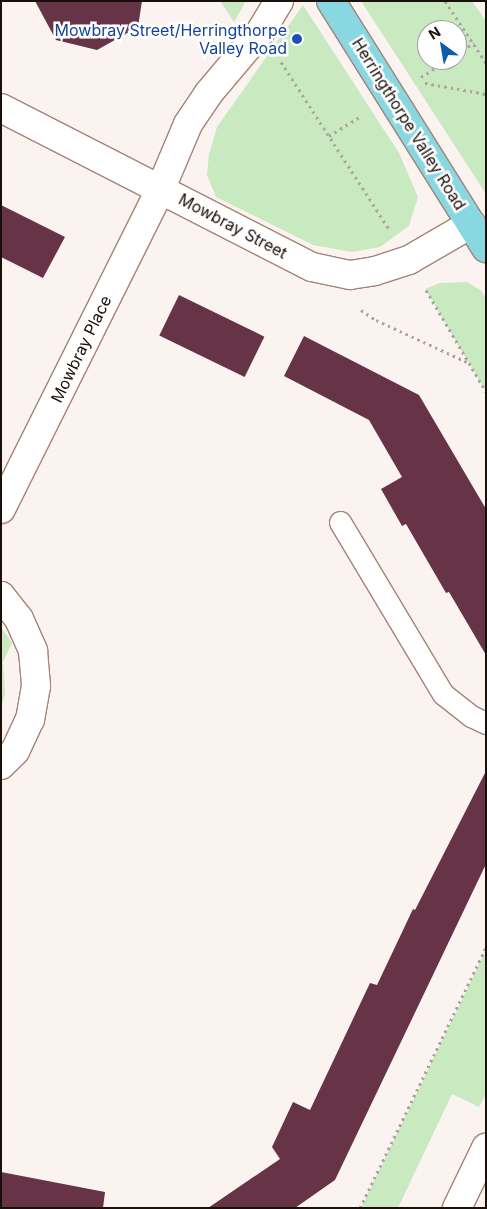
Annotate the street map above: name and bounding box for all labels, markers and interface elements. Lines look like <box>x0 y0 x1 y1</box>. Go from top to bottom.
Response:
place label: Mowbray Street/Herringthorpe Valley Road <box>55 20 287 58</box>
north arrow <box>417 20 467 70</box>
text: N <box>425 23 443 43</box>
marker: Mowbray Street/Herringthorpe Valley Road <box>291 33 303 45</box>
street label: Herringthorpe Valley Road <box>348 34 470 214</box>
street label: Mowbray Street <box>175 189 291 263</box>
street label: Mowbray Place <box>47 292 115 406</box>

